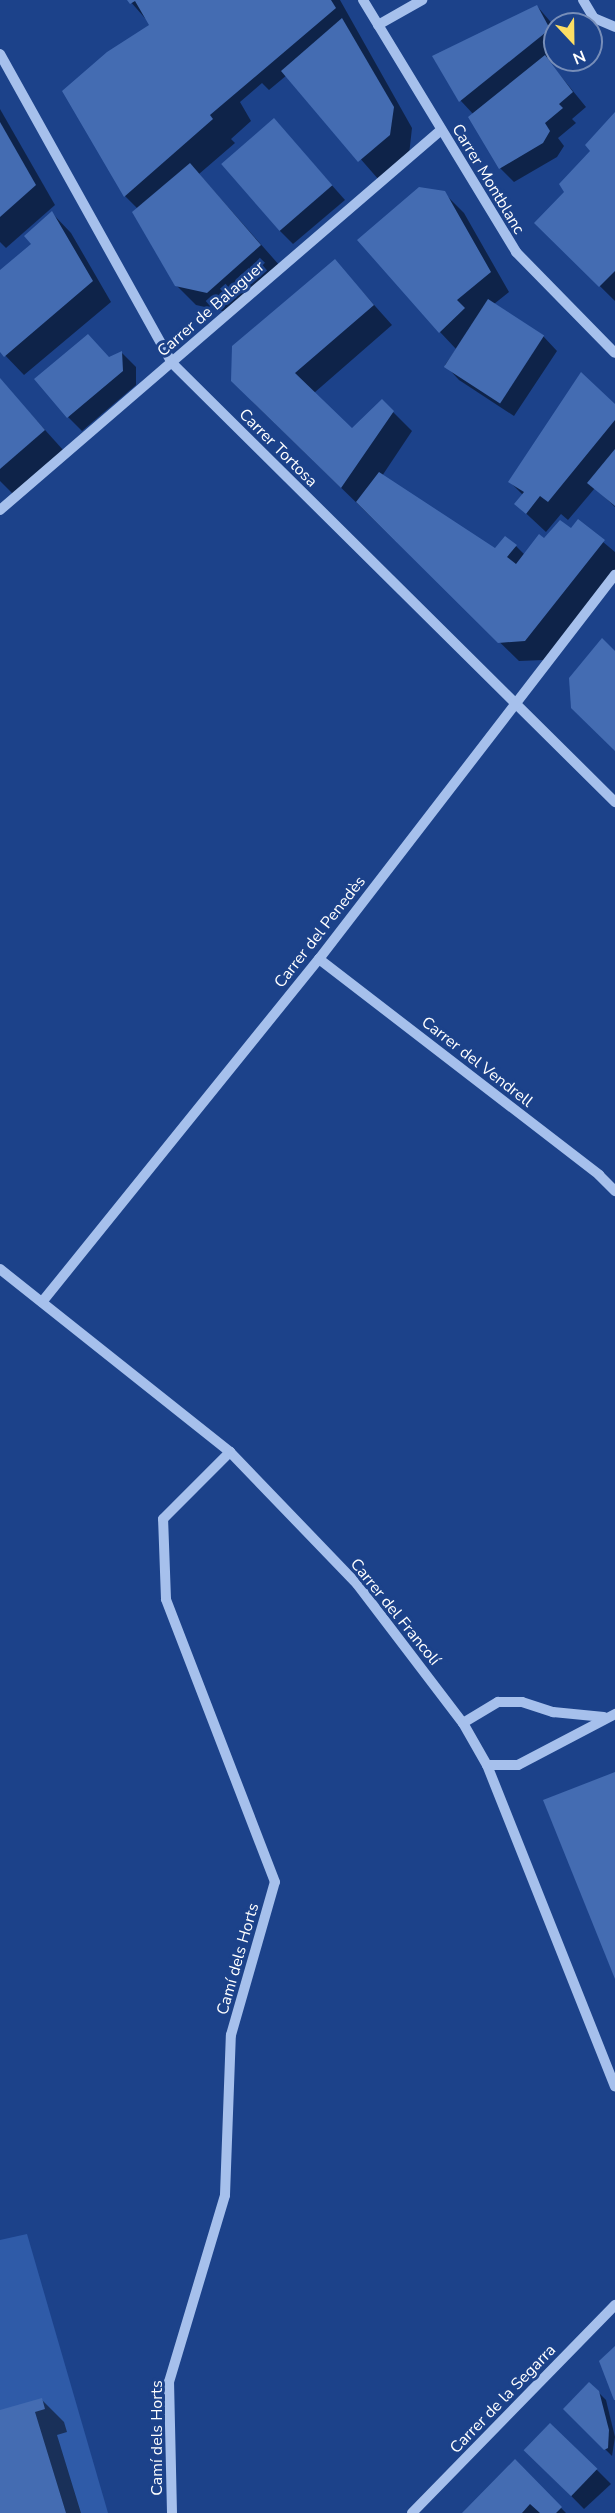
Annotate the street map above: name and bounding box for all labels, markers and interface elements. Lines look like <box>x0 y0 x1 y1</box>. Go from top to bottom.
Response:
north arrow <box>543 12 603 72</box>
text: N <box>569 44 589 69</box>
street label: Carrer Montblanc <box>448 120 528 238</box>
street label: Carrer de Balaguer <box>153 257 269 361</box>
street label: Carrer Tortosa <box>235 405 321 491</box>
street label: Carrer del Penedès <box>270 872 370 992</box>
street label: Carrer del Vendrell <box>418 1013 536 1111</box>
street label: Carrer del Francolí <box>346 1555 444 1669</box>
street label: Camí dels Horts <box>213 1901 263 2017</box>
street label: Carrer de la Segarra <box>446 2341 560 2457</box>
street label: Camí dels Horts <box>147 2380 167 2496</box>

